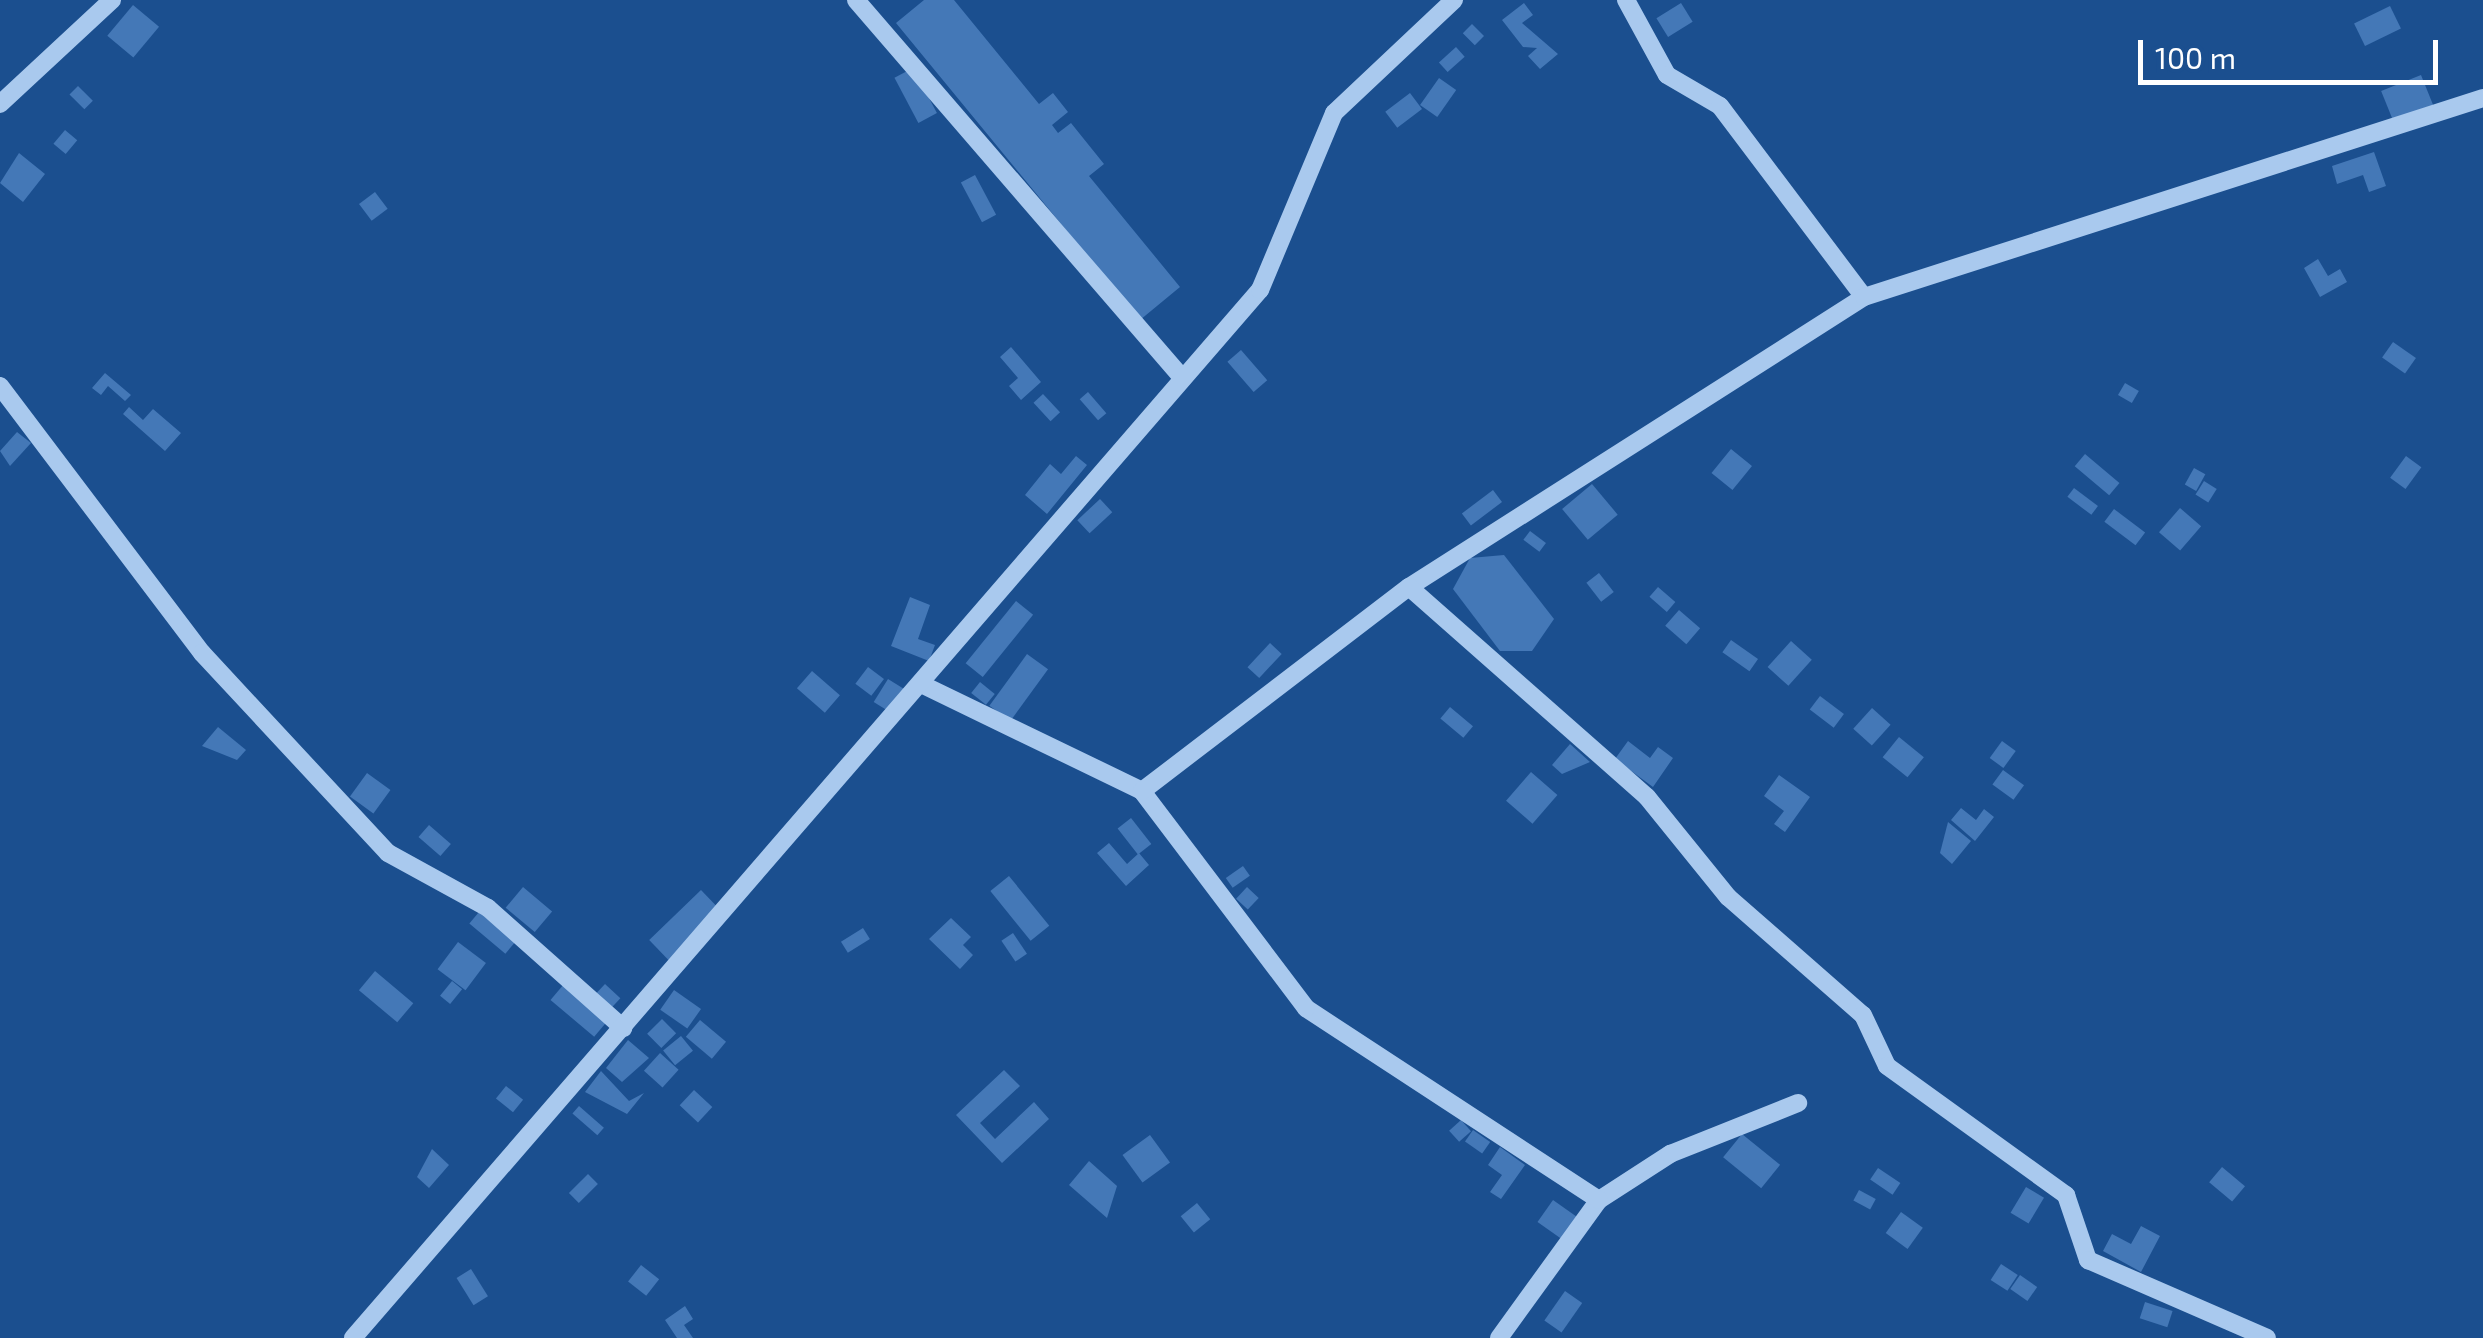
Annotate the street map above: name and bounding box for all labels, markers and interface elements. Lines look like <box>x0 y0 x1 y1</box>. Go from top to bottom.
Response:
scale bar <box>2143 20 2443 82</box>
text: 100 m <box>2155 39 2236 75</box>

